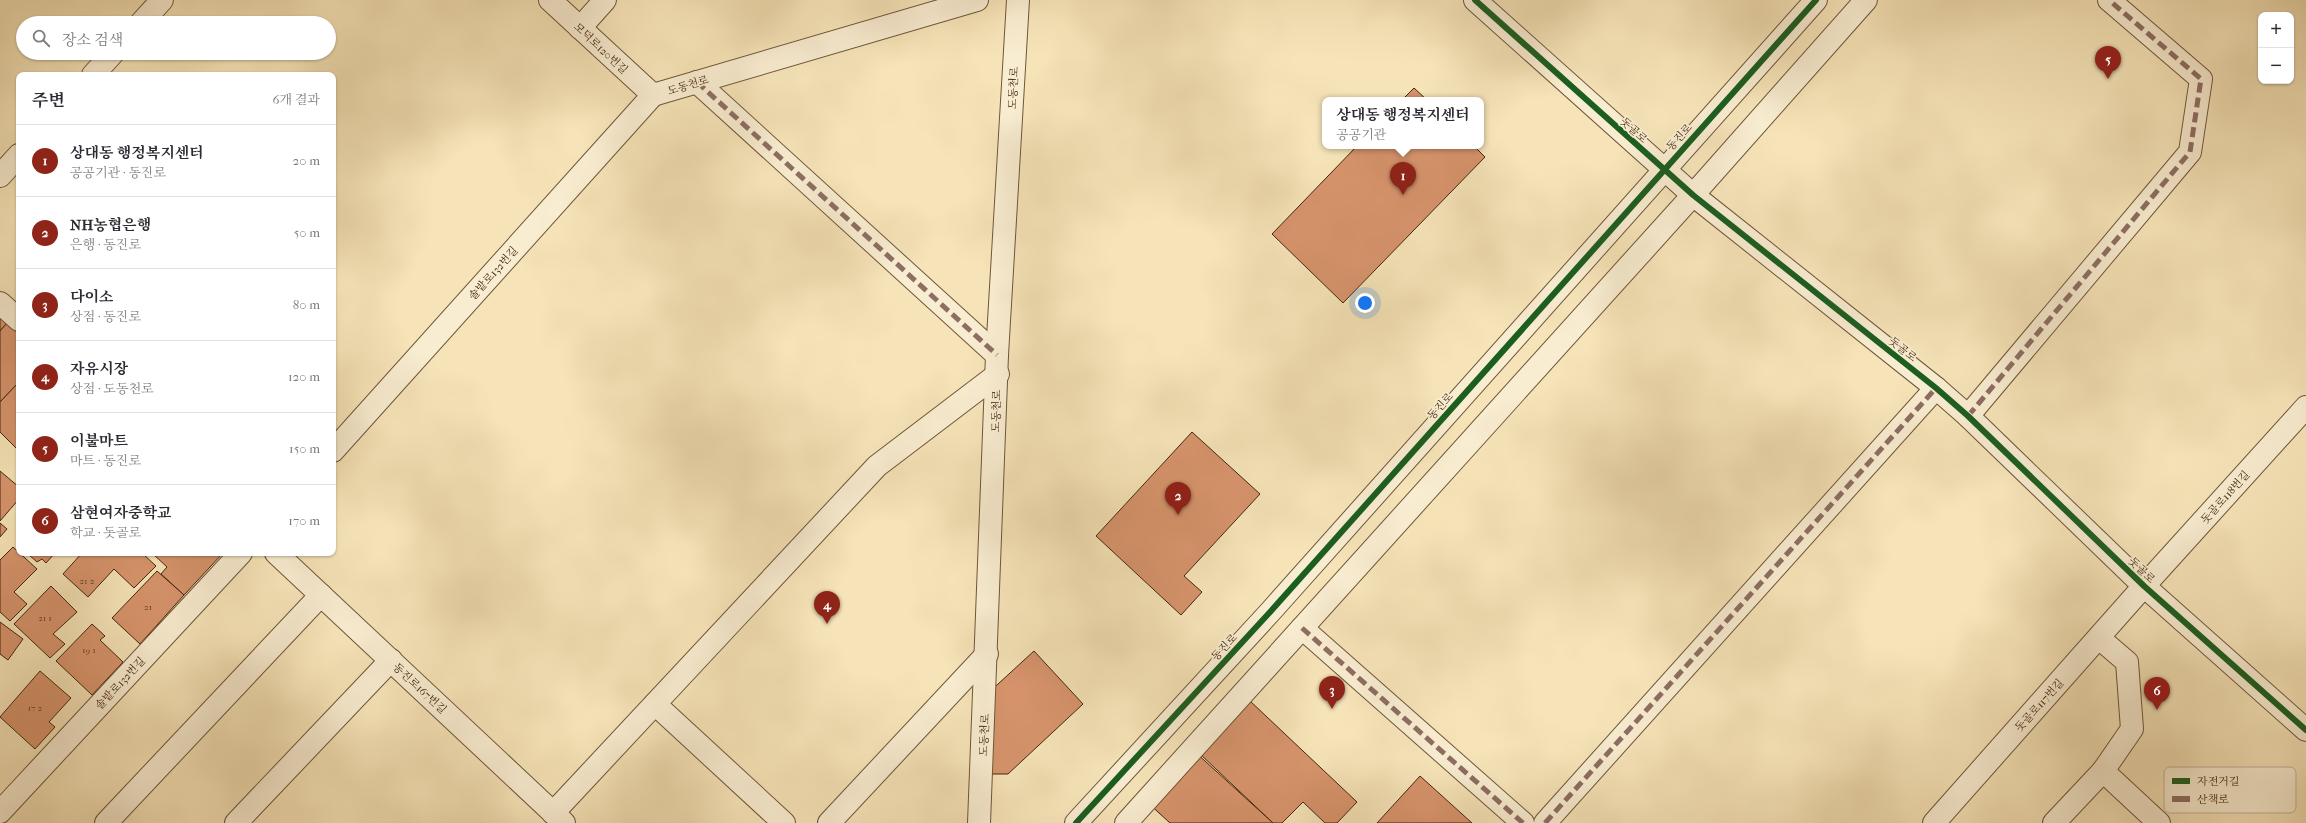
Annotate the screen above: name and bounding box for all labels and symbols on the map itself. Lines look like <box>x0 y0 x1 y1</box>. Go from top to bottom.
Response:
street label: 모덕로120번길 <box>571 20 630 77</box>
pin: 5 <box>2095 46 2121 79</box>
street label: 도동천로 <box>1006 66 1021 110</box>
street label: 도동천로 <box>666 73 711 98</box>
street label: 돗골로 <box>1617 115 1650 146</box>
street label: 동진로 <box>1664 121 1695 154</box>
pin: 1 <box>1390 162 1416 195</box>
street label: 솔밭로132번길 <box>466 244 521 303</box>
your location <box>1355 293 1375 313</box>
street label: 돗골로 <box>1886 334 1920 365</box>
street label: 도동천로 <box>989 389 1004 432</box>
street label: 동진로 <box>1425 390 1456 423</box>
street label: 돗골로118번길 <box>2198 468 2252 526</box>
pin: 2 <box>1165 482 1191 515</box>
street label: 돗골로 <box>2126 555 2158 586</box>
house number: 21-2 <box>80 576 95 586</box>
pin: 4 <box>814 591 840 624</box>
house number: 21 <box>144 602 152 612</box>
house number: 21-1 <box>38 613 52 623</box>
street label: 동진로 <box>1209 631 1240 663</box>
house number: 19-1 <box>82 645 96 655</box>
street label: 솔밭로132번길 <box>93 654 148 712</box>
street label: 동진로167번길 <box>390 660 449 716</box>
pin: 3 <box>1319 676 1345 709</box>
street label: 돗골로117번길 <box>2012 676 2066 734</box>
pin: 6 <box>2144 677 2170 710</box>
house number: 17-2 <box>28 703 43 713</box>
street label: 도동천로 <box>977 713 992 757</box>
legend <box>2164 767 2296 813</box>
text: 자전거길 <box>2197 775 2240 788</box>
text: 산책로 <box>2197 793 2229 806</box>

